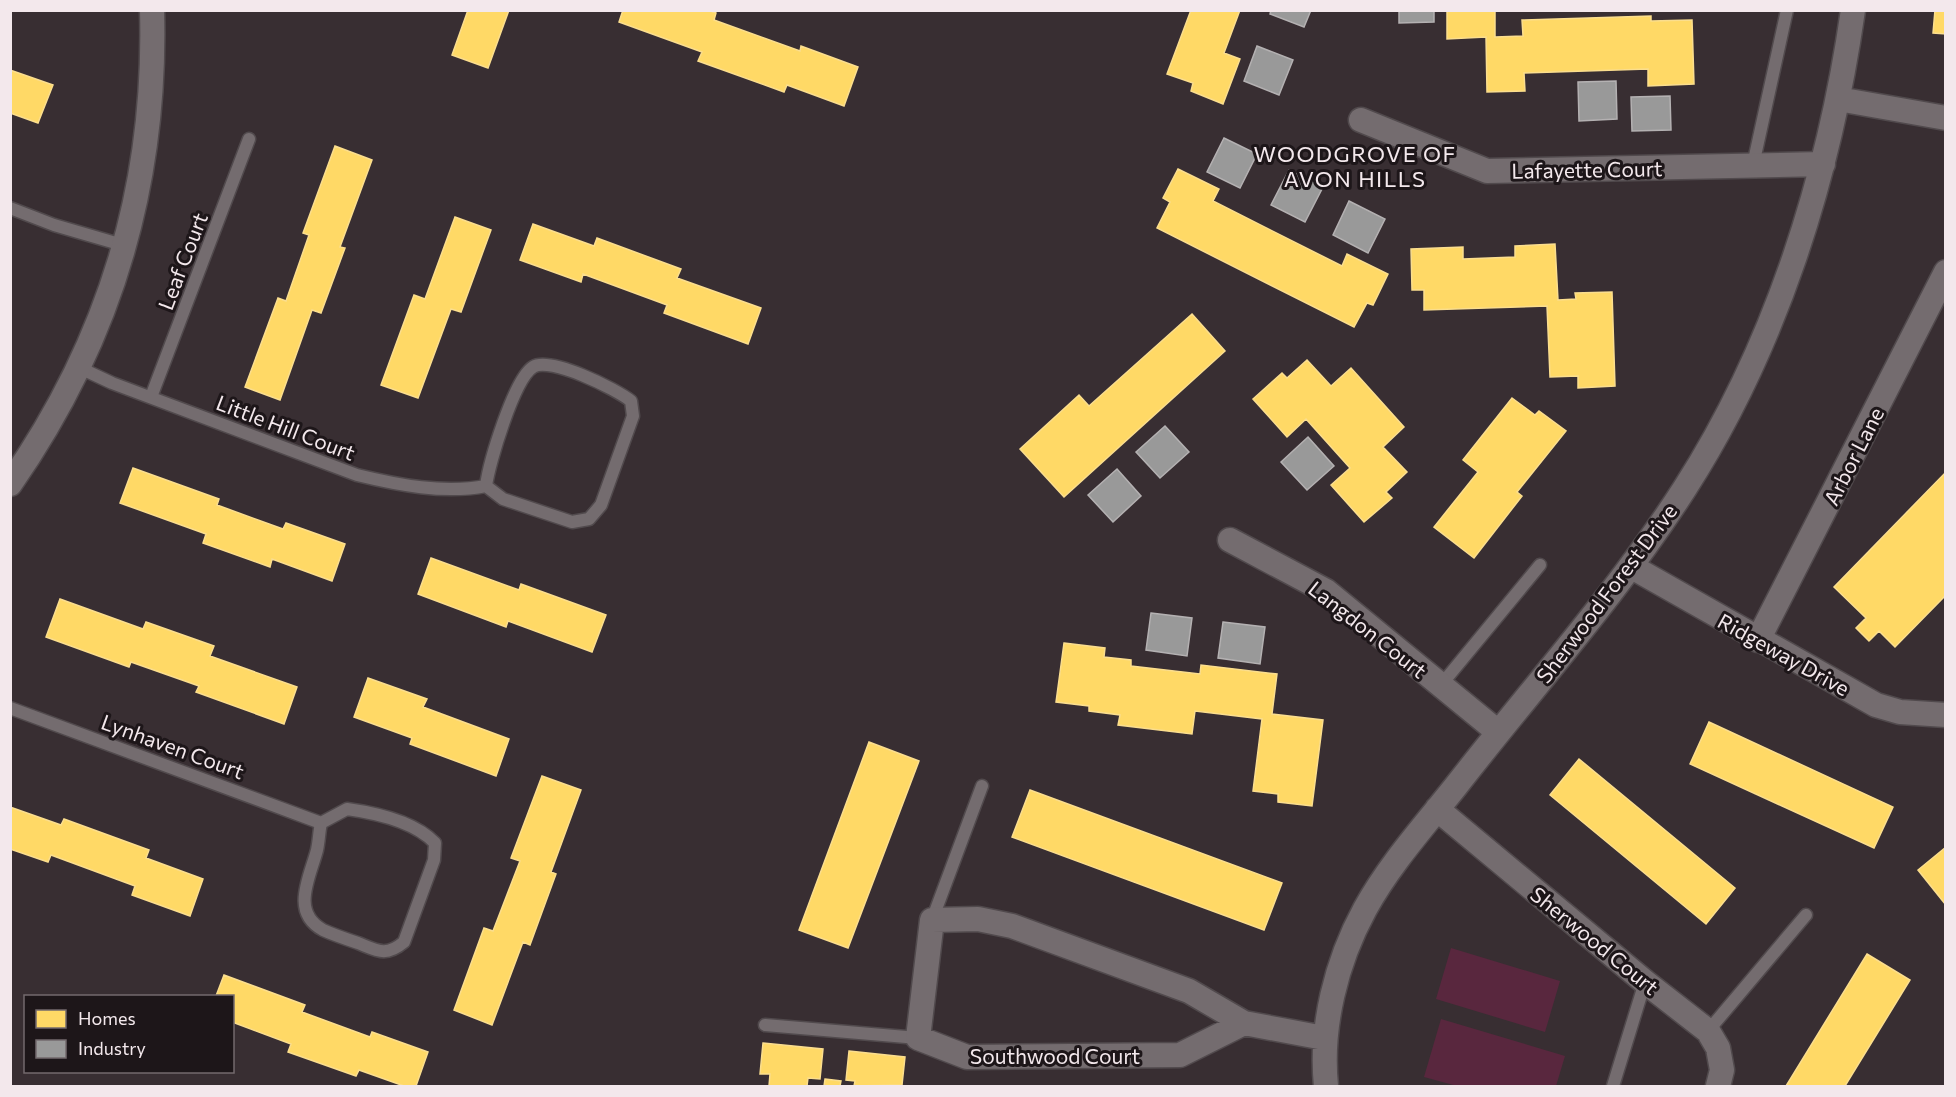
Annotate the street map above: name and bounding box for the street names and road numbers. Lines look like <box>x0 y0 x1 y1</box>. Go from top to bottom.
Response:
street label: Lafayette Court <box>1511 155 1663 183</box>
street label: Leaf Court <box>152 209 212 313</box>
street label: Little Hill Court <box>213 389 359 465</box>
street label: Arbor Lane <box>1818 403 1888 509</box>
street label: Sherwood Forest Drive <box>1531 499 1681 687</box>
street label: Langdon Court <box>1304 575 1432 683</box>
street label: Ridgeway Drive <box>1714 608 1854 700</box>
street label: Lynhaven Court <box>98 709 248 783</box>
street label: Sherwood Court <box>1526 881 1664 999</box>
street label: Southwood Court <box>970 1043 1140 1068</box>

